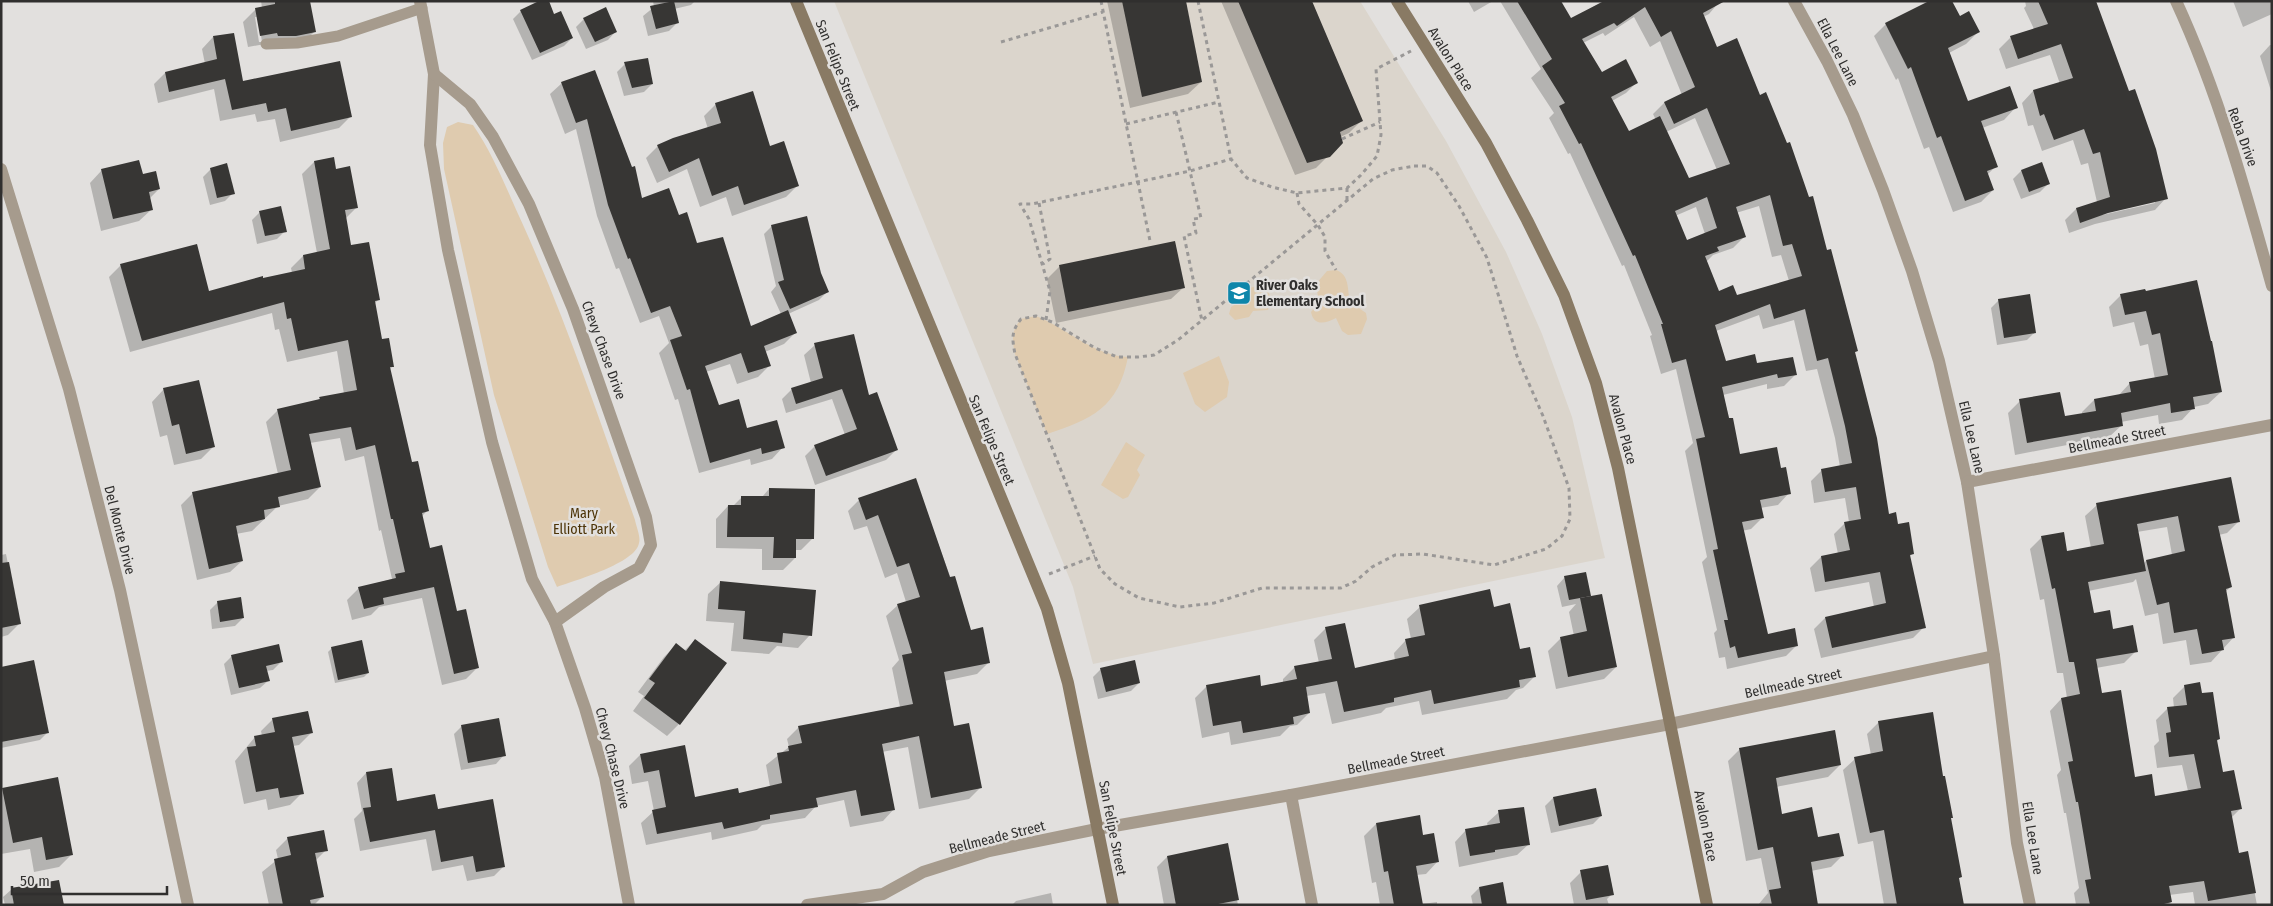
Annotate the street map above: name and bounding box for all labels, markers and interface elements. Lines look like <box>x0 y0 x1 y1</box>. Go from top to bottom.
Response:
street label: Ella Lee Lane <box>1813 15 1862 89</box>
street label: San Felipe Street <box>812 17 864 113</box>
street label: Avalon Place <box>1424 24 1477 94</box>
street label: Reba Drive <box>2224 105 2261 169</box>
place label: River Oaks Elementary School <box>1256 277 1365 310</box>
school or university icon: River Oaks Elementary School <box>1226 280 1252 306</box>
street label: Chevy Chase Drive <box>578 298 629 402</box>
street label: Avalon Place <box>1605 392 1640 466</box>
street label: San Felipe Street <box>965 393 1018 488</box>
street label: Ella Lee Lane <box>1955 399 1988 475</box>
street label: Bellmeade Street <box>2067 422 2167 457</box>
street label: Del Monte Drive <box>100 484 139 576</box>
park label: Mary Elliott Park <box>553 505 616 538</box>
street label: Bellmeade Street <box>1743 665 1843 702</box>
street label: Chevy Chase Drive <box>592 706 633 811</box>
street label: Bellmeade Street <box>1346 743 1446 778</box>
street label: San Felipe Street <box>1095 779 1130 877</box>
street label: Avalon Place <box>1690 789 1721 863</box>
street label: Ella Lee Lane <box>2018 800 2047 876</box>
street label: Bellmeade Street <box>947 817 1047 858</box>
scale bar <box>12 864 168 896</box>
text: 50 m <box>20 872 50 890</box>

